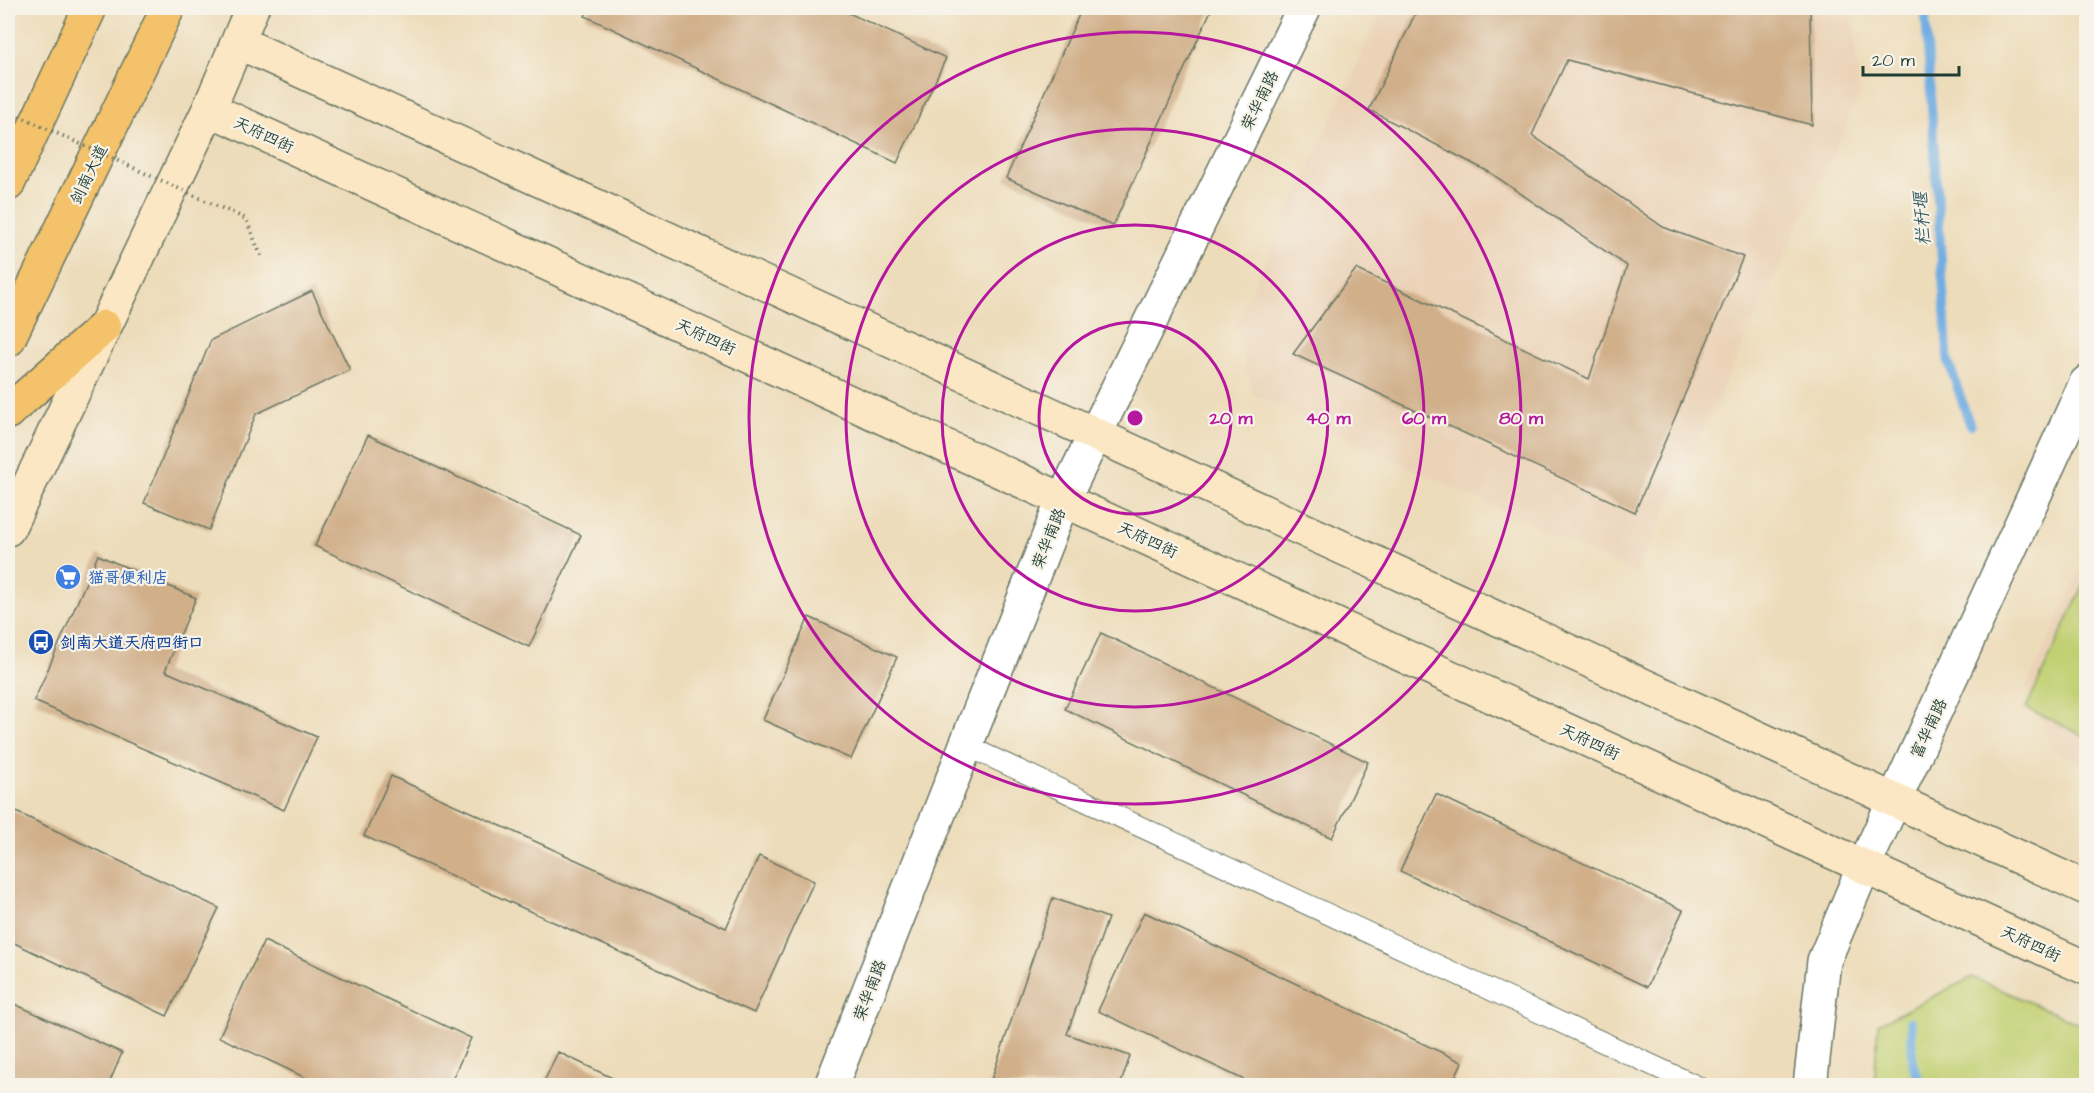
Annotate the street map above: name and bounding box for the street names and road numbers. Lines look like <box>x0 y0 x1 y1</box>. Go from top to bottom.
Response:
street label: 荣华南路 <box>1236 67 1284 134</box>
street label: 天府四街 <box>230 111 297 158</box>
street label: 剑南大道 <box>65 141 113 208</box>
street label: 天府四街 <box>672 313 739 360</box>
street label: 荣华南路 <box>1027 505 1071 572</box>
street label: 天府四街 <box>1114 516 1181 563</box>
street label: 富华南路 <box>1905 695 1952 762</box>
street label: 天府四街 <box>1556 718 1623 765</box>
street label: 天府四街 <box>1997 920 2064 967</box>
street label: 荣华南路 <box>848 957 892 1024</box>

